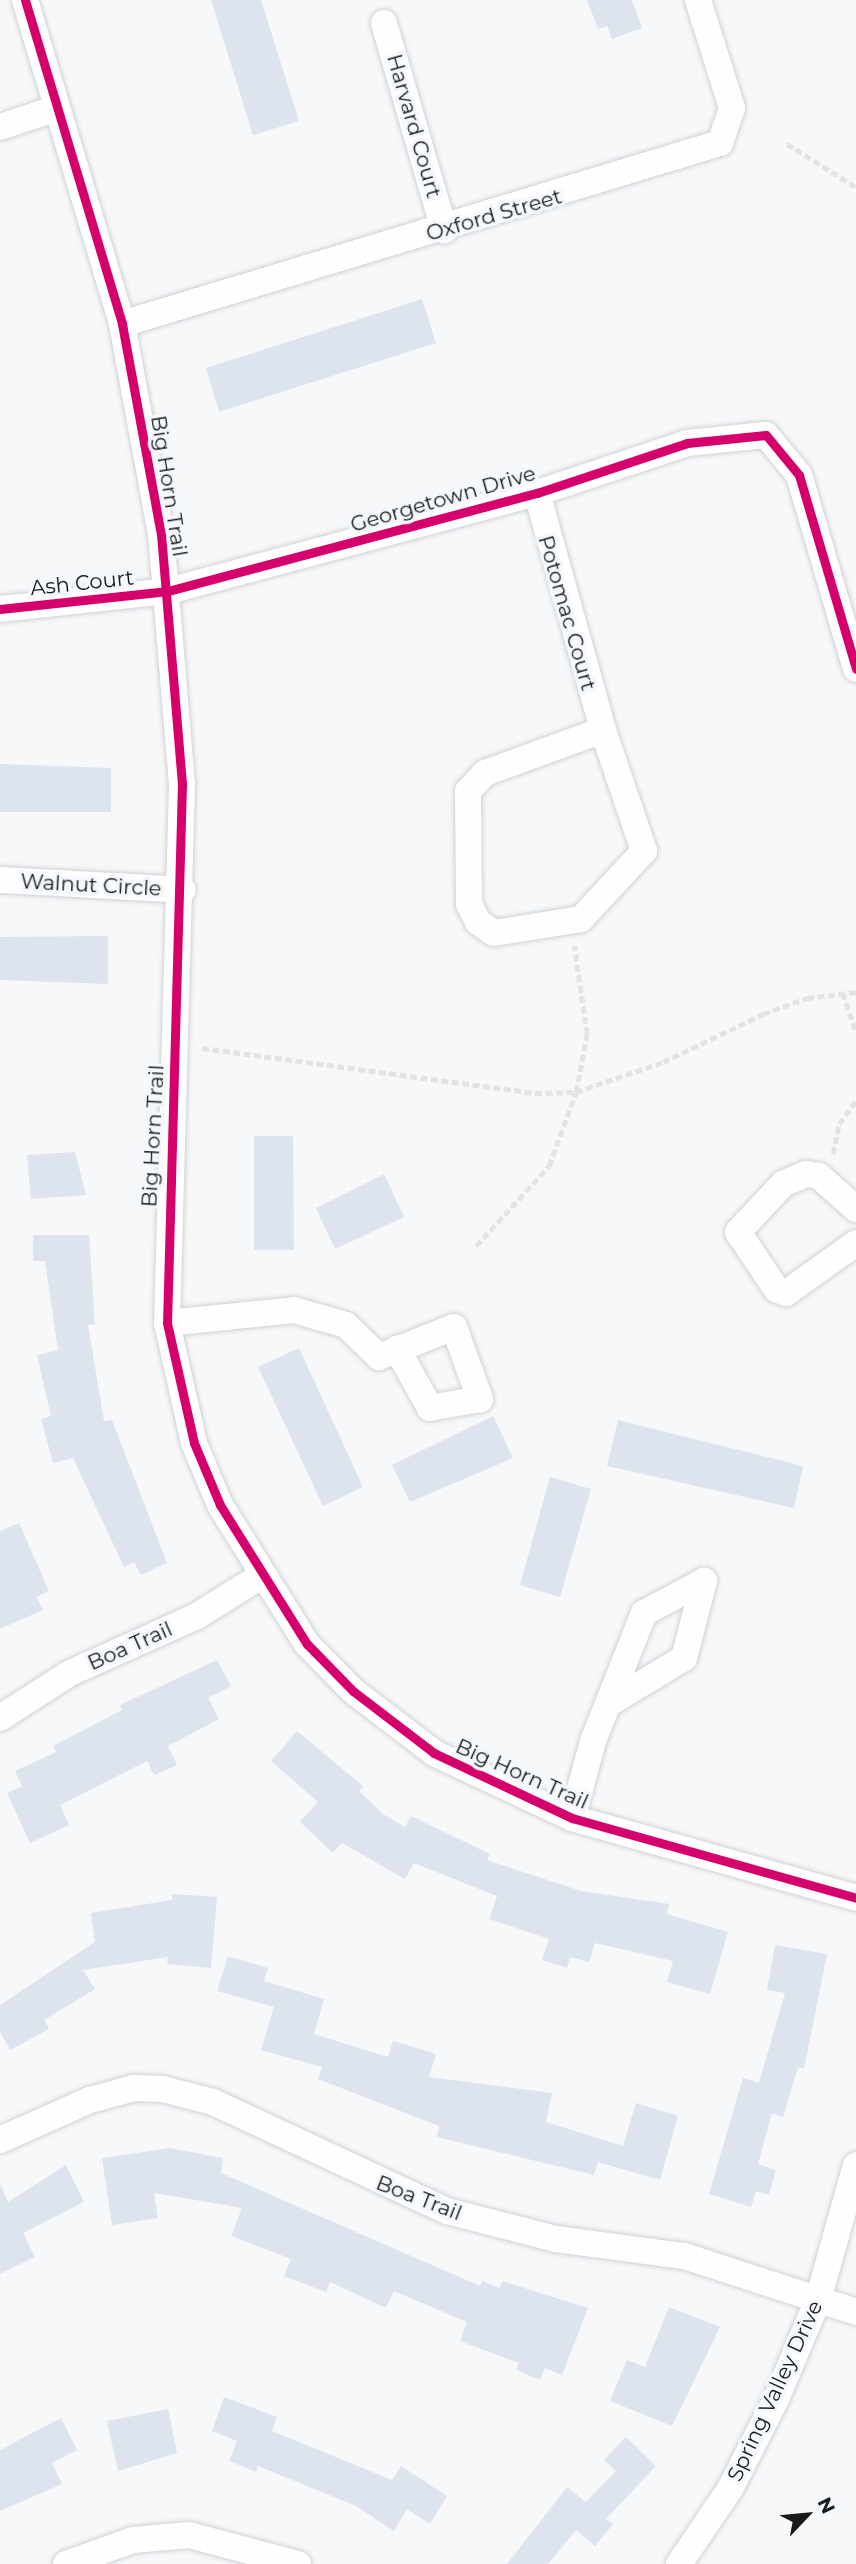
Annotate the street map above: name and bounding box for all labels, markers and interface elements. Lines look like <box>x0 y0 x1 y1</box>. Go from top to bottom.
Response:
street label: Harvard Court <box>381 51 447 201</box>
street label: Oxford Street <box>423 184 565 246</box>
street label: Big Horn Trail <box>145 414 193 558</box>
street label: Georgetown Drive <box>348 461 538 537</box>
street label: Potomac Court <box>533 533 601 693</box>
street label: Ash Court <box>29 565 135 601</box>
street label: Walnut Circle <box>20 869 162 901</box>
street label: Big Horn Trail <box>137 1064 169 1208</box>
street label: Boa Trail <box>84 1616 176 1676</box>
street label: Big Horn Trail <box>452 1733 592 1815</box>
street label: Boa Trail <box>373 2170 465 2226</box>
street label: Spring Valley Drive <box>722 2297 828 2485</box>
north arrow <box>772 2480 842 2550</box>
text: N <box>813 2494 840 2518</box>

